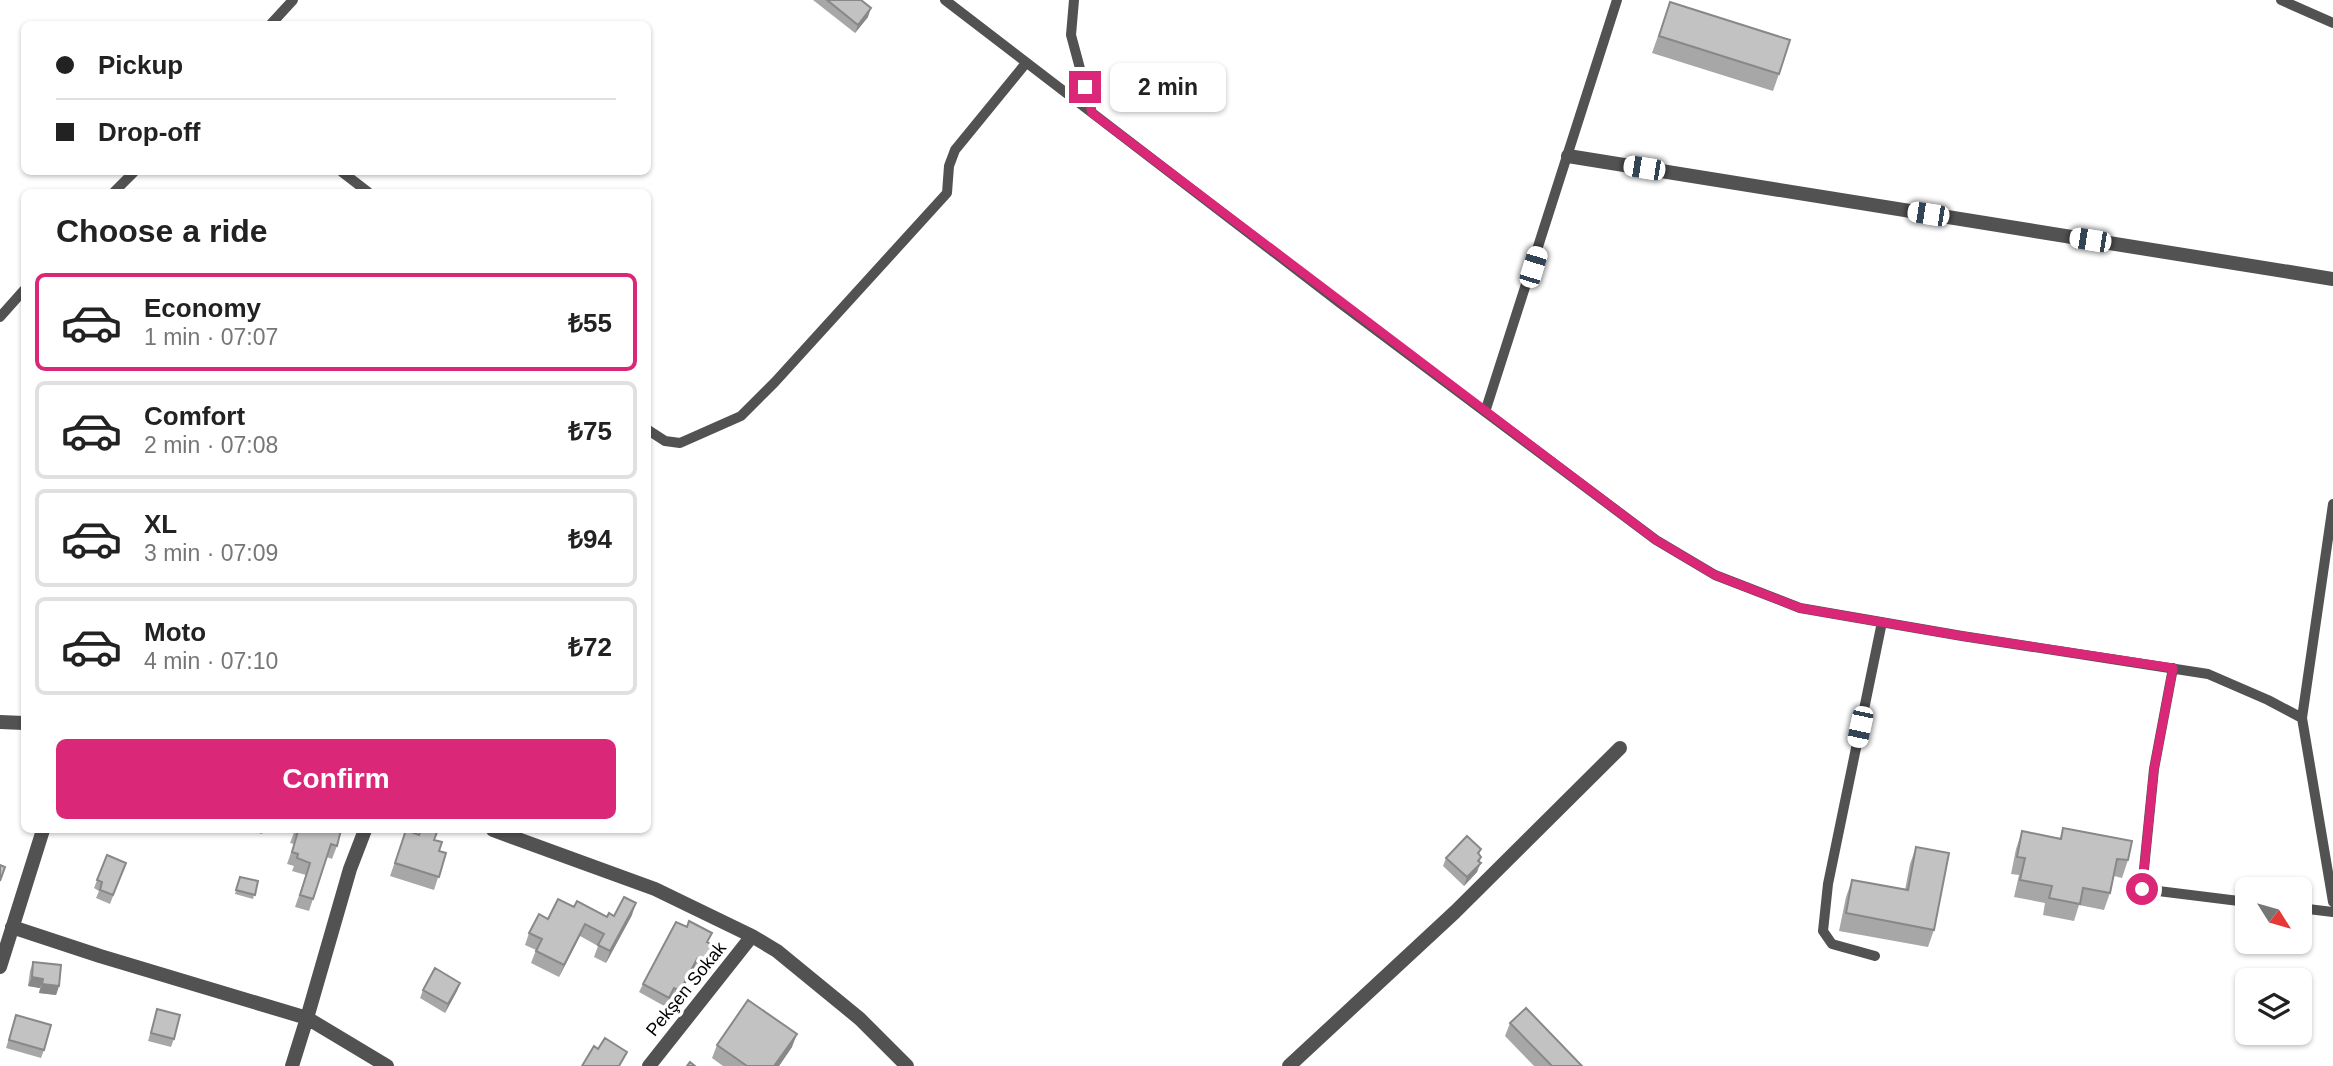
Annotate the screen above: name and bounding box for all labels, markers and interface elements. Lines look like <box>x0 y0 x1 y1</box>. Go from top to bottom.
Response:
text: Pickup <box>98 50 183 80</box>
callout: 2 min <box>1110 62 1225 112</box>
route end <box>1069 71 1101 103</box>
text: 2 min <box>1138 74 1198 100</box>
text: Drop-off <box>98 117 201 147</box>
car <box>1622 154 1667 182</box>
car <box>1906 200 1951 228</box>
text: Choose a ride <box>56 213 268 249</box>
car <box>2068 226 2113 254</box>
car <box>1517 244 1550 290</box>
icon: car <box>60 291 123 354</box>
text: Economy <box>144 293 261 323</box>
text: ₺55 <box>568 308 612 338</box>
text: 1 min · 07:07 <box>144 324 278 350</box>
icon: car <box>60 399 123 462</box>
text: Comfort <box>144 401 245 431</box>
text: ₺75 <box>568 416 612 446</box>
text: 2 min · 07:08 <box>144 432 278 458</box>
icon: car <box>60 507 123 570</box>
text: XL <box>144 509 177 539</box>
text: ₺94 <box>568 524 612 554</box>
text: 3 min · 07:09 <box>144 540 278 566</box>
icon: car <box>60 615 123 678</box>
text: Moto <box>144 617 206 647</box>
text: ₺72 <box>568 632 612 662</box>
text: 4 min · 07:10 <box>144 648 278 674</box>
car <box>1846 704 1875 750</box>
button: Confirm <box>56 739 616 819</box>
route start <box>2126 873 2158 905</box>
north arrow <box>2235 877 2312 954</box>
map controls <box>2235 877 2312 1045</box>
street label: Pekşen Sokak <box>642 937 731 1040</box>
button: layers <box>2235 968 2312 1045</box>

